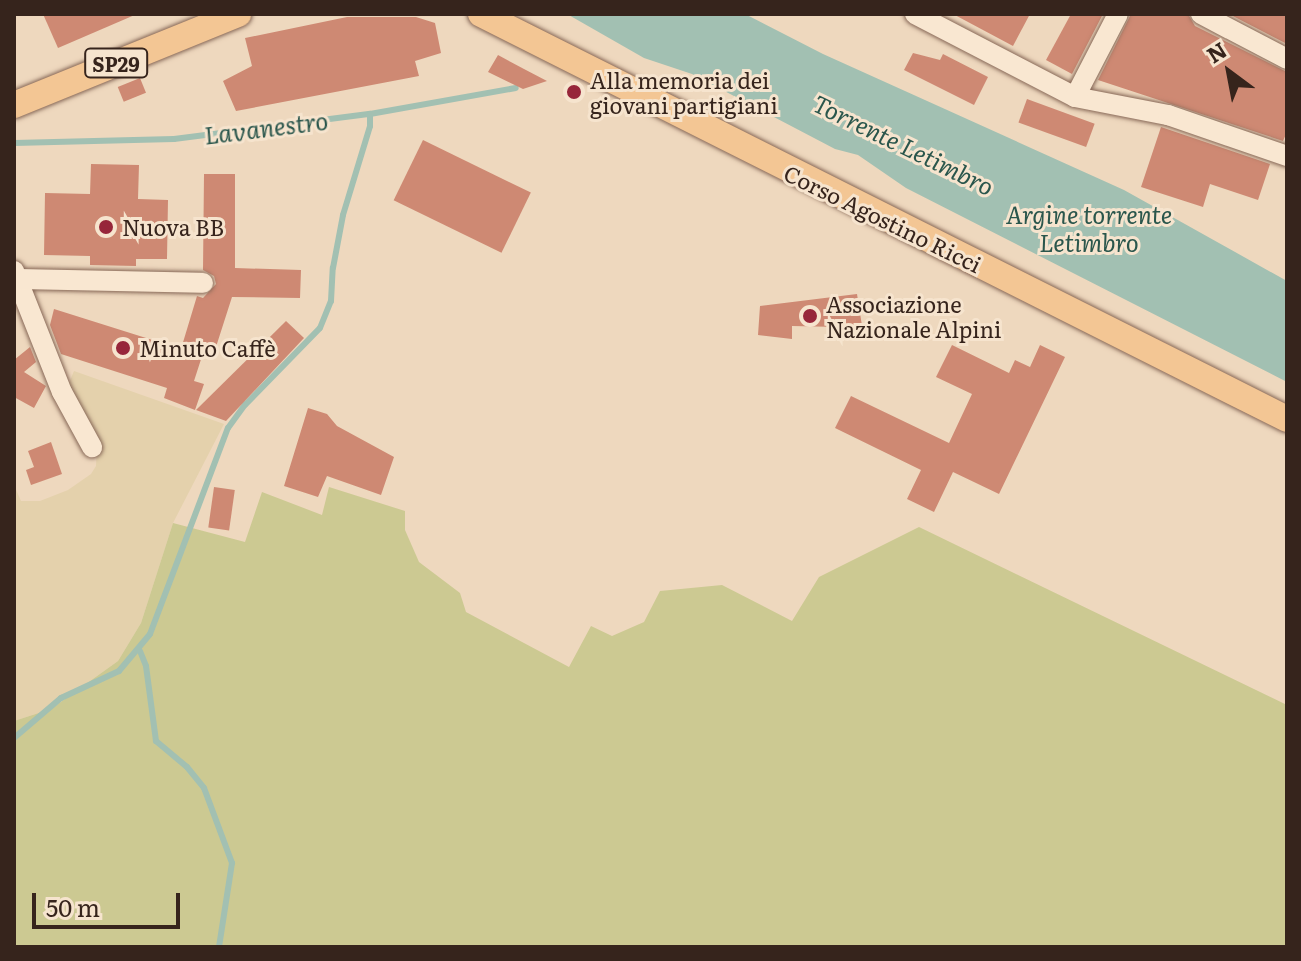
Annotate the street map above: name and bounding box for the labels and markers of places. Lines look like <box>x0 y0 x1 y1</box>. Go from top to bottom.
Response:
place label: Alla memoria dei giovani partigiani <box>590 66 778 118</box>
marker: Alla memoria dei giovani partigiani <box>565 83 583 101</box>
place label: Nuova BB <box>122 214 224 240</box>
marker: Nuova BB <box>97 218 115 236</box>
place label: Associazione Nazionale Alpini <box>826 290 1001 342</box>
marker: Associazione Nazionale Alpini <box>801 307 819 325</box>
place label: Minuto Caffè <box>139 335 276 361</box>
marker: Minuto Caffè <box>114 339 132 357</box>

